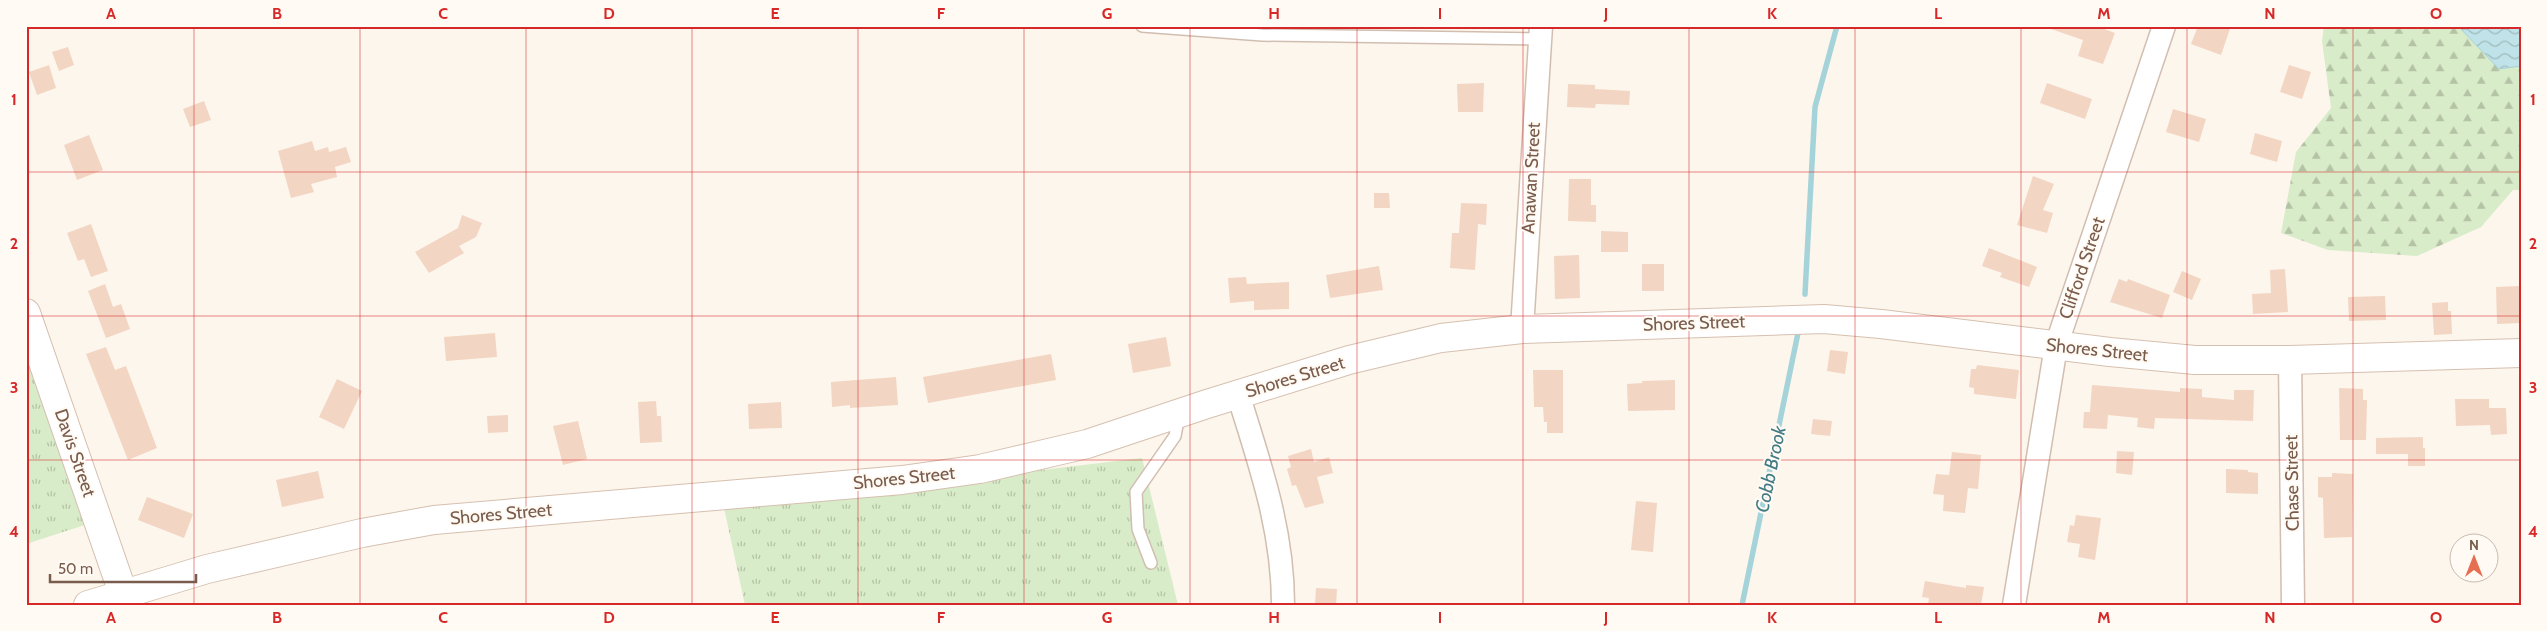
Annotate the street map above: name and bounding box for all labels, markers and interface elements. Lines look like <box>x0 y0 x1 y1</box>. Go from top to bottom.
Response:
text: A <box>106 4 116 23</box>
text: B <box>272 4 282 23</box>
text: C <box>438 4 448 23</box>
text: D <box>603 4 615 23</box>
text: E <box>770 4 780 23</box>
text: F <box>937 4 946 23</box>
text: G <box>1102 4 1112 23</box>
text: H <box>1268 4 1280 23</box>
text: I <box>1438 4 1442 23</box>
text: J <box>1603 4 1608 23</box>
text: K <box>1767 4 1777 23</box>
text: L <box>1934 4 1942 23</box>
text: M <box>2097 4 2111 23</box>
text: N <box>2264 4 2276 23</box>
text: O <box>2430 4 2442 23</box>
text: 1 <box>11 90 17 109</box>
text: 1 <box>2530 90 2536 109</box>
street label: Anawan Street <box>1517 122 1545 234</box>
street label: Clifford Street <box>2054 214 2110 322</box>
text: 2 <box>10 234 18 253</box>
text: 2 <box>2529 234 2537 253</box>
street label: Shores Street <box>1642 310 1746 336</box>
street label: Shores Street <box>2045 334 2149 366</box>
street label: Shores Street <box>1243 351 1347 403</box>
text: 3 <box>10 378 18 397</box>
text: 3 <box>2529 378 2537 397</box>
street label: Davis Street <box>50 406 100 500</box>
water label: Cobb Brook <box>1750 423 1791 514</box>
street label: Chase Street <box>2280 435 2304 531</box>
street label: Shores Street <box>852 462 956 494</box>
street label: Shores Street <box>449 499 553 529</box>
text: 4 <box>9 522 19 541</box>
text: 4 <box>2528 522 2538 541</box>
north arrow <box>2450 534 2500 584</box>
text: N <box>2469 536 2479 554</box>
scale bar <box>50 551 196 583</box>
text: 50 m <box>58 560 93 578</box>
text: A <box>106 608 116 627</box>
text: B <box>272 608 282 627</box>
text: C <box>438 608 448 627</box>
text: D <box>603 608 615 627</box>
text: E <box>770 608 780 627</box>
text: F <box>937 608 946 627</box>
text: G <box>1102 608 1112 627</box>
text: H <box>1268 608 1280 627</box>
text: I <box>1438 608 1442 627</box>
text: J <box>1603 608 1608 627</box>
text: K <box>1767 608 1777 627</box>
text: L <box>1934 608 1942 627</box>
text: M <box>2097 608 2111 627</box>
text: N <box>2264 608 2276 627</box>
text: O <box>2430 608 2442 627</box>

